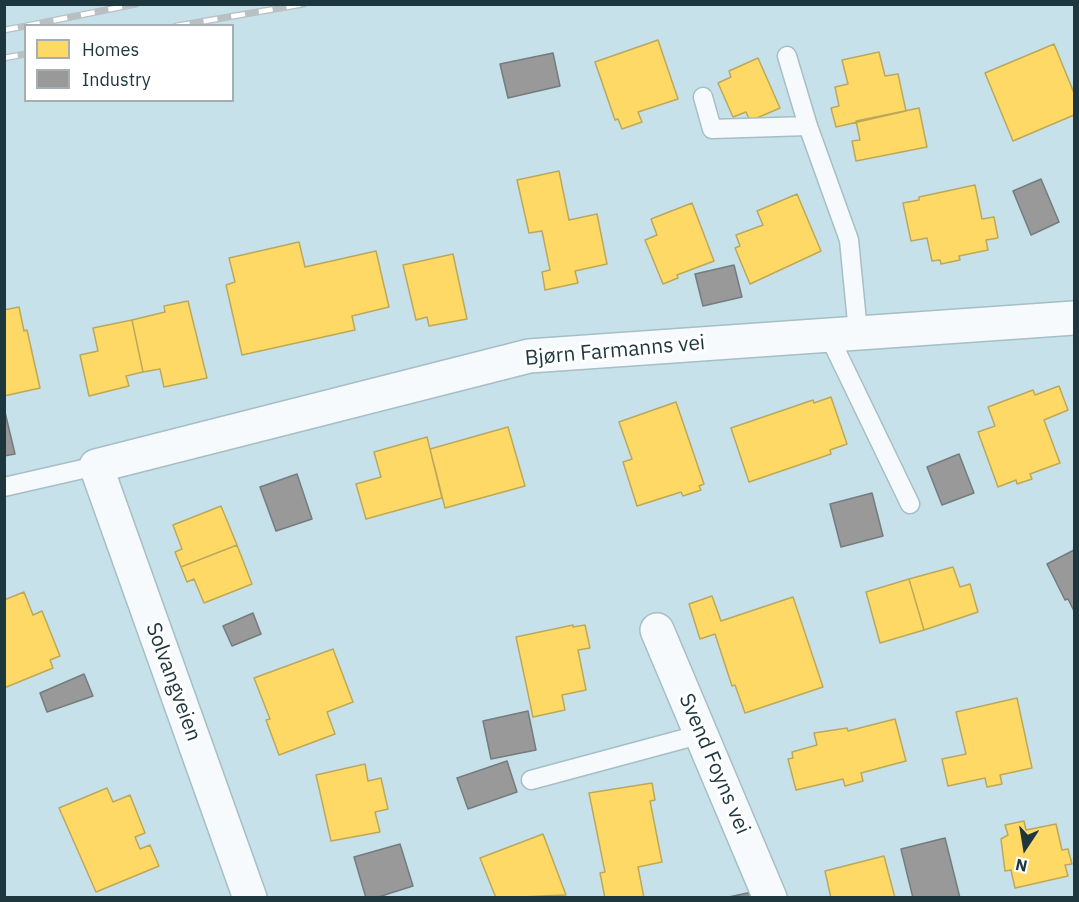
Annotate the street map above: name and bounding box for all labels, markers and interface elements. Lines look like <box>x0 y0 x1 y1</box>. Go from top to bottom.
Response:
legend <box>24 24 234 102</box>
text: Homes <box>82 38 139 61</box>
text: Industry <box>82 68 151 91</box>
street label: Bjørn Farmanns vei <box>524 331 706 371</box>
street label: Solvangveien <box>140 619 206 745</box>
street label: Svend Foyns vei <box>673 690 755 838</box>
north arrow <box>995 818 1055 878</box>
text: N <box>1014 855 1029 877</box>

